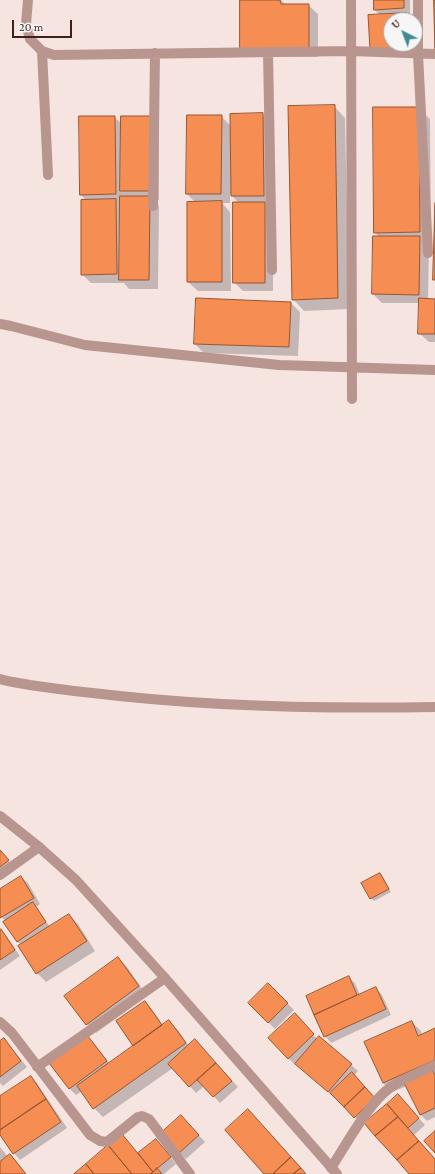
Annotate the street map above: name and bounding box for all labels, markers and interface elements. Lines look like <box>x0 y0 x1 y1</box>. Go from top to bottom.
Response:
scale bar <box>14 12 74 38</box>
north arrow <box>383 12 423 52</box>
text: U <box>389 17 402 31</box>
text: 20 m <box>19 20 43 34</box>

